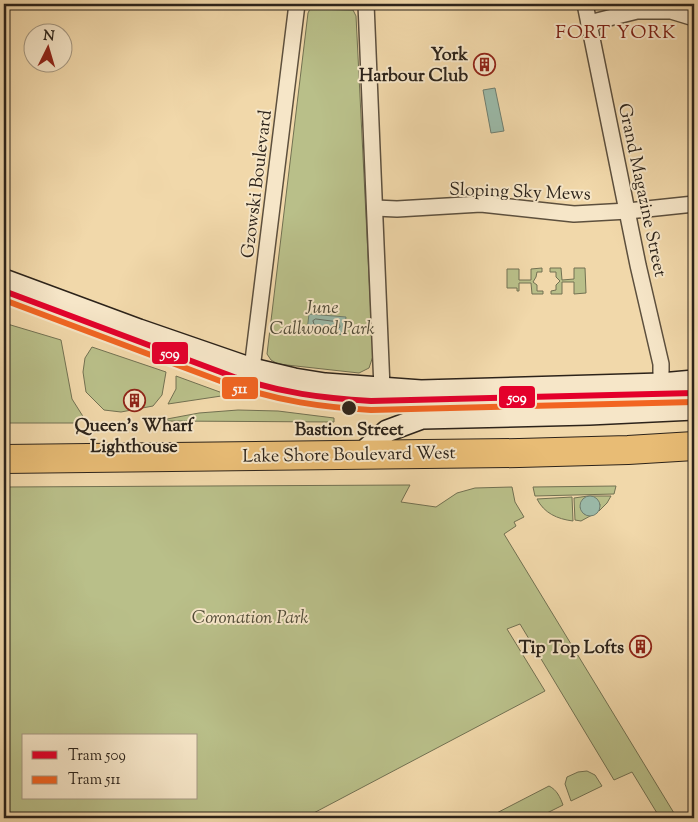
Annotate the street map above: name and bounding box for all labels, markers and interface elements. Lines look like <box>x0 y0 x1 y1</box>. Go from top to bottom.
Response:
district label: FORT YORK <box>555 20 677 47</box>
north arrow <box>22 22 72 72</box>
text: N <box>43 27 55 47</box>
place label: York Harbour Club <box>359 43 468 90</box>
building icon: York Harbour Club <box>472 52 496 76</box>
street label: Grand Magazine Street <box>610 101 672 280</box>
street label: Gzowski Boulevard <box>236 109 280 260</box>
street label: Sloping Sky Mews <box>449 178 591 208</box>
park label: June Callwood Park <box>269 296 375 343</box>
line badge: 509 <box>151 341 189 365</box>
text: 509 <box>160 345 180 365</box>
line badge: 511 <box>221 376 259 400</box>
text: 511 <box>232 380 247 400</box>
line badge: 509 <box>498 385 536 409</box>
building icon: Queen's Wharf Lighthouse <box>122 388 146 412</box>
text: 509 <box>507 389 527 409</box>
marker: Bastion Street <box>340 399 358 417</box>
place label: Queen's Wharf Lighthouse <box>74 414 195 461</box>
place label: Bastion Street <box>295 418 404 444</box>
street label: Lake Shore Boulevard West <box>242 441 456 471</box>
park label: Coronation Park <box>192 606 308 632</box>
building icon: Tip Top Lofts <box>628 635 652 659</box>
place label: Tip Top Lofts <box>519 636 624 662</box>
legend <box>22 734 198 800</box>
text: Tram 509 <box>68 746 126 767</box>
text: Tram 511 <box>68 770 121 791</box>

